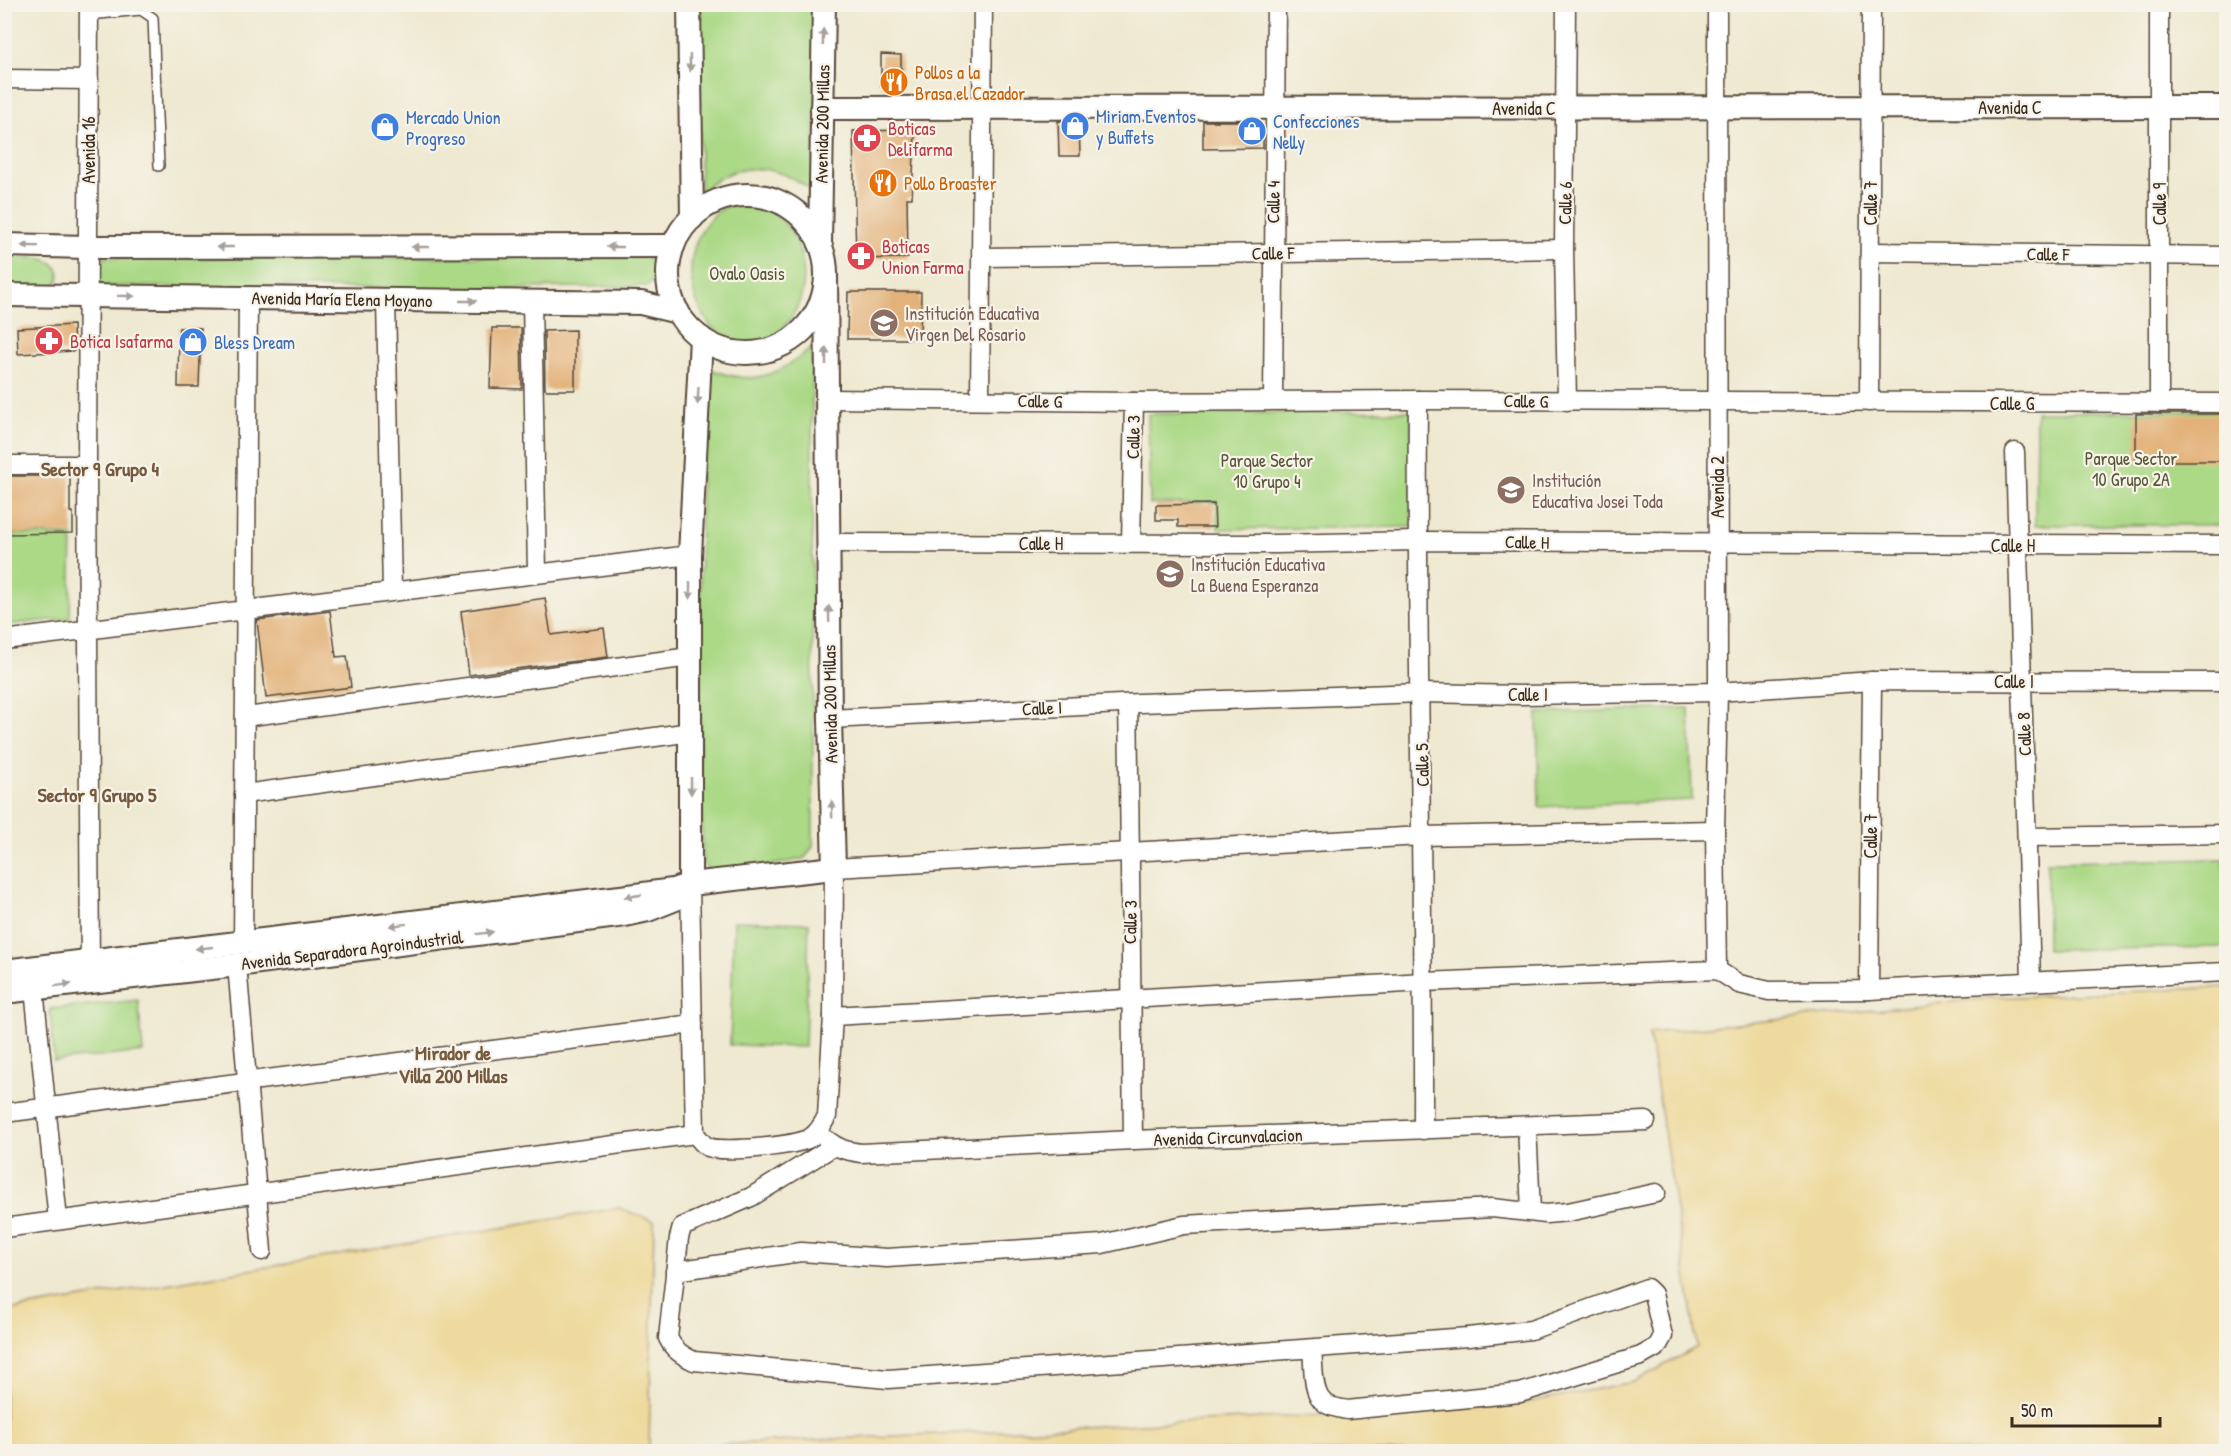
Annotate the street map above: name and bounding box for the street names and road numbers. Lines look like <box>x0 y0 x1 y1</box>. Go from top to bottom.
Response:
street label: Avenida 200 Millas <box>808 64 836 184</box>
street label: Avenida C <box>1978 95 2042 120</box>
street label: Avenida C <box>1492 96 1556 121</box>
street label: Avenida 16 <box>76 116 101 184</box>
street label: Calle 4 <box>1260 180 1286 224</box>
street label: Calle 7 <box>1858 180 1883 225</box>
street label: Calle 6 <box>1552 181 1578 225</box>
street label: Calle 9 <box>2147 182 2172 225</box>
street label: Calle F <box>1251 240 1296 266</box>
street label: Calle F <box>2026 241 2071 267</box>
street label: Avenida María Elena Moyano <box>251 285 433 313</box>
street label: Calle G <box>1017 388 1063 414</box>
street label: Calle G <box>1503 388 1549 414</box>
street label: Calle G <box>1990 391 2035 416</box>
street label: Calle 3 <box>1120 415 1146 459</box>
street label: Avenida 2 <box>1705 455 1730 518</box>
street label: Calle H <box>1505 529 1549 555</box>
street label: Calle H <box>1019 531 1063 556</box>
street label: Calle H <box>1991 533 2035 558</box>
street label: Avenida 200 Millas <box>816 644 844 764</box>
street label: Calle I <box>1994 669 2034 694</box>
street label: Calle I <box>1508 682 1548 707</box>
street label: Calle I <box>1021 694 1063 722</box>
street label: Calle 8 <box>2011 711 2037 756</box>
street label: Calle 5 <box>1409 743 1435 787</box>
street label: Calle 7 <box>1858 813 1883 858</box>
street label: Calle 3 <box>1117 900 1143 944</box>
street label: Avenida Separadora Agroindustrial <box>240 924 465 976</box>
street label: Avenida Circunvalacion <box>1153 1122 1303 1152</box>

